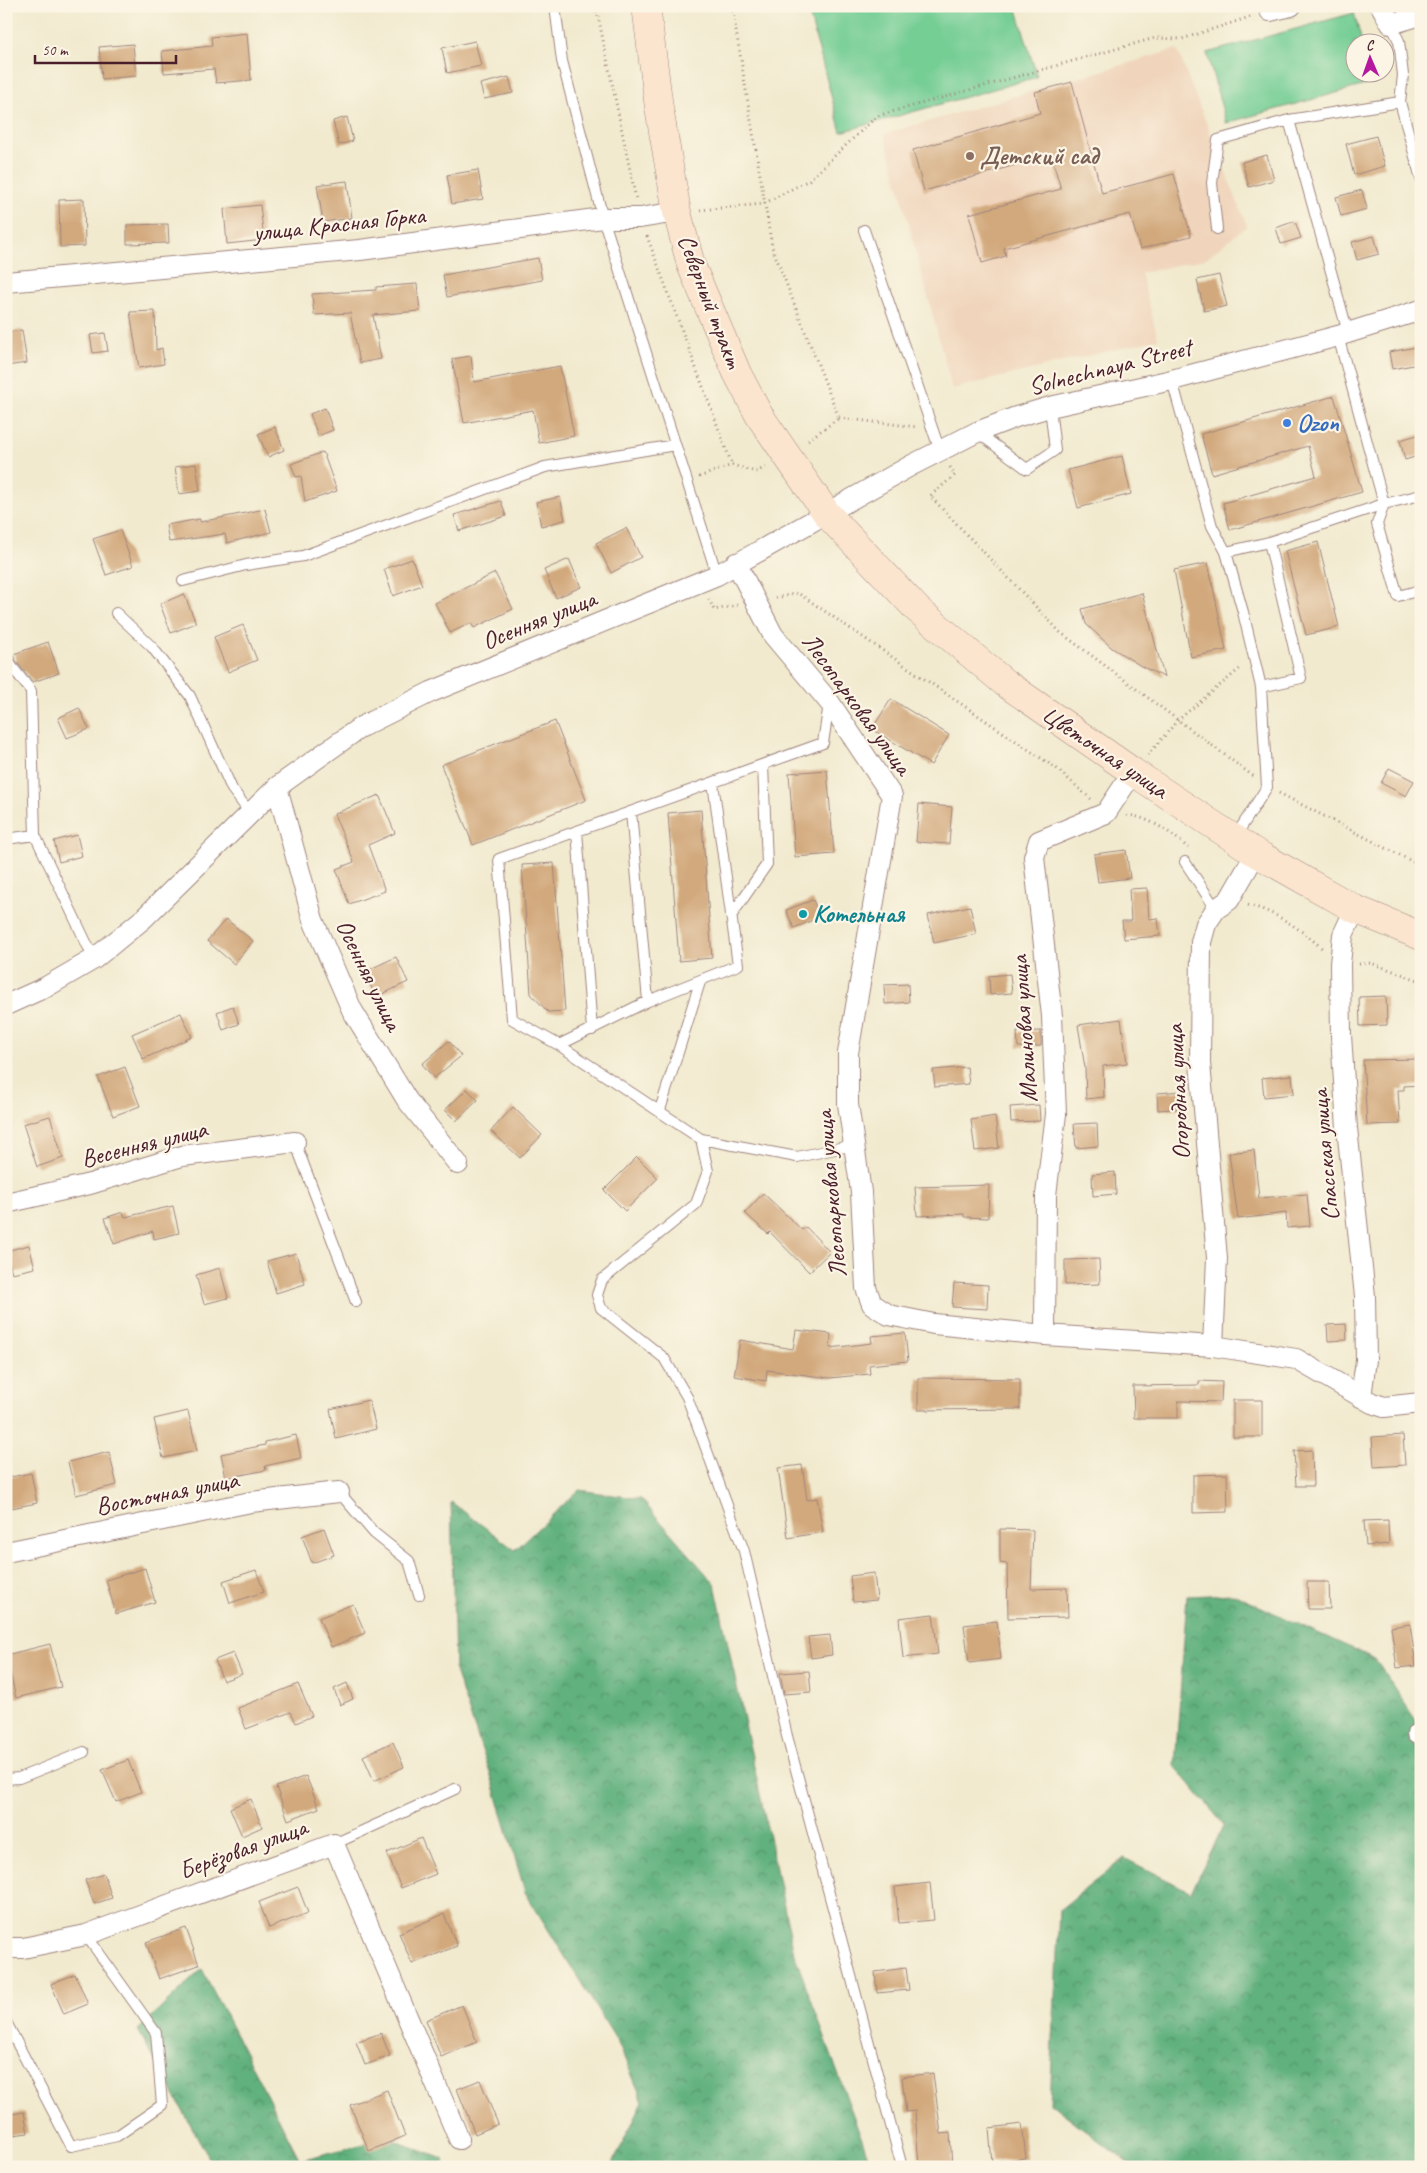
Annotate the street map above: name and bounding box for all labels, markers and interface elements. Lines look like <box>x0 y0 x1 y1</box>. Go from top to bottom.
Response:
scale bar <box>35 32 176 64</box>
north arrow <box>1344 32 1394 82</box>
text: С <box>1366 37 1375 54</box>
text: 50 m <box>42 41 69 60</box>
place label: Детский сад <box>980 140 1101 172</box>
marker: Детский сад <box>964 150 976 162</box>
street label: улица Красная Горка <box>249 199 429 249</box>
street label: Северный тракт <box>670 230 751 374</box>
street label: Solnechnaya Street <box>1025 330 1198 403</box>
place label: Ozon <box>1297 407 1339 439</box>
marker: Ozon <box>1281 417 1293 429</box>
street label: Осенняя улица <box>477 582 603 657</box>
street label: Лесопарковая улица <box>795 627 921 783</box>
street label: Цветочная улица <box>1036 698 1176 807</box>
place label: Котельная <box>813 898 906 930</box>
marker: Котельная <box>797 908 809 920</box>
street label: Осенняя улица <box>328 914 411 1039</box>
street label: Малиновая улица <box>1003 953 1045 1103</box>
street label: Огородная улица <box>1158 1021 1198 1161</box>
street label: Спасская улица <box>1303 1085 1347 1222</box>
street label: Лесопарковая улица <box>808 1106 854 1279</box>
street label: Весенняя улица <box>78 1112 212 1175</box>
street label: Восточная улица <box>93 1463 243 1523</box>
street label: Берёзовая улица <box>175 1810 314 1888</box>

